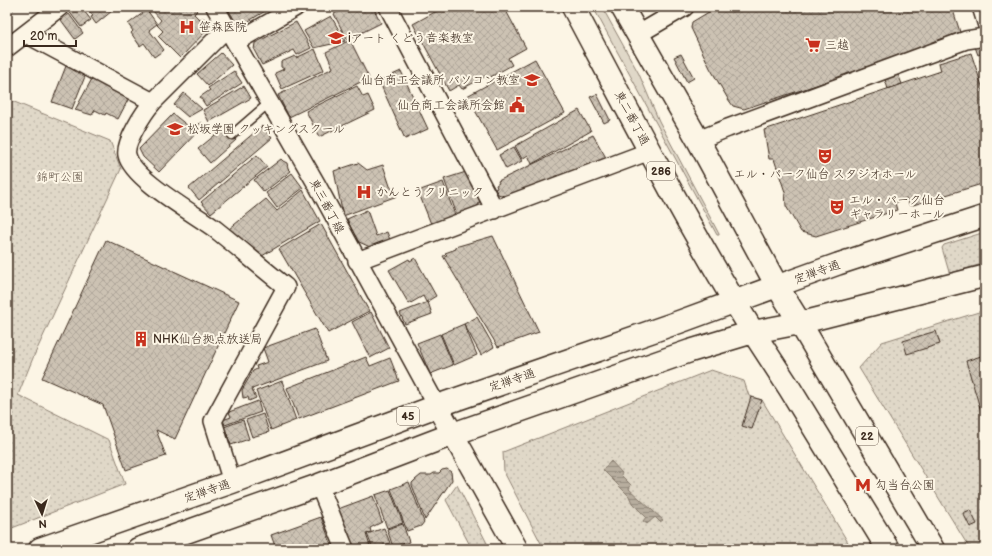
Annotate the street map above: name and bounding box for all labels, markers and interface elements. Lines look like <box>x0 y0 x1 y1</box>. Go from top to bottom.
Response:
hospital icon: 笹森医院 <box>178 18 196 36</box>
place label: 笹森医院 <box>199 20 247 35</box>
scale bar <box>24 22 76 48</box>
text: 20 m <box>30 29 57 44</box>
school or university icon: iアート くどう音楽教室 <box>327 29 345 47</box>
place label: iアート くどう音楽教室 <box>348 31 474 46</box>
supermarket icon: 三越 <box>804 36 822 54</box>
place label: 三越 <box>825 38 849 53</box>
school or university icon: 仙台商工会議所 パソコン教室 <box>523 71 541 89</box>
place label: 仙台商工会議所 パソコン教室 <box>361 73 520 88</box>
street label: 東二番丁通 <box>611 88 652 148</box>
public building icon: 仙台商工会議所会館 <box>508 96 526 114</box>
place label: 仙台商工会議所会館 <box>397 98 505 113</box>
school or university icon: 松坂学園 クッキングスクール <box>166 120 184 138</box>
place label: 松坂学園 クッキングスクール <box>187 122 345 137</box>
theatre icon: エル・パーク仙台 スタジオホール <box>816 147 834 165</box>
road number: 286 <box>647 162 675 180</box>
place label: エル・パーク仙台 スタジオホール <box>734 167 916 182</box>
park label: 錦町公園 <box>36 170 84 185</box>
street label: 東三番丁線 <box>306 176 347 236</box>
hospital icon: かんとうクリニック <box>355 183 373 201</box>
place label: かんとうクリニック <box>376 185 484 200</box>
place label: エル・パーク仙台 ギャラリーホール <box>849 193 945 222</box>
theatre icon: エル・パーク仙台 ギャラリーホール <box>828 198 846 216</box>
street label: 定禅寺通 <box>792 257 842 288</box>
building icon: NHK仙台拠点放送局 <box>132 330 150 348</box>
place label: NHK仙台拠点放送局 <box>153 332 263 347</box>
street label: 定禅寺通 <box>487 366 537 395</box>
road number: 45 <box>397 407 419 425</box>
road number: 22 <box>856 427 878 445</box>
metro station icon: 勾当台公園 <box>854 476 872 494</box>
street label: 定禅寺通 <box>182 477 232 506</box>
place label: 勾当台公園 <box>875 478 935 493</box>
north arrow <box>22 494 62 534</box>
text: N <box>38 517 47 530</box>

